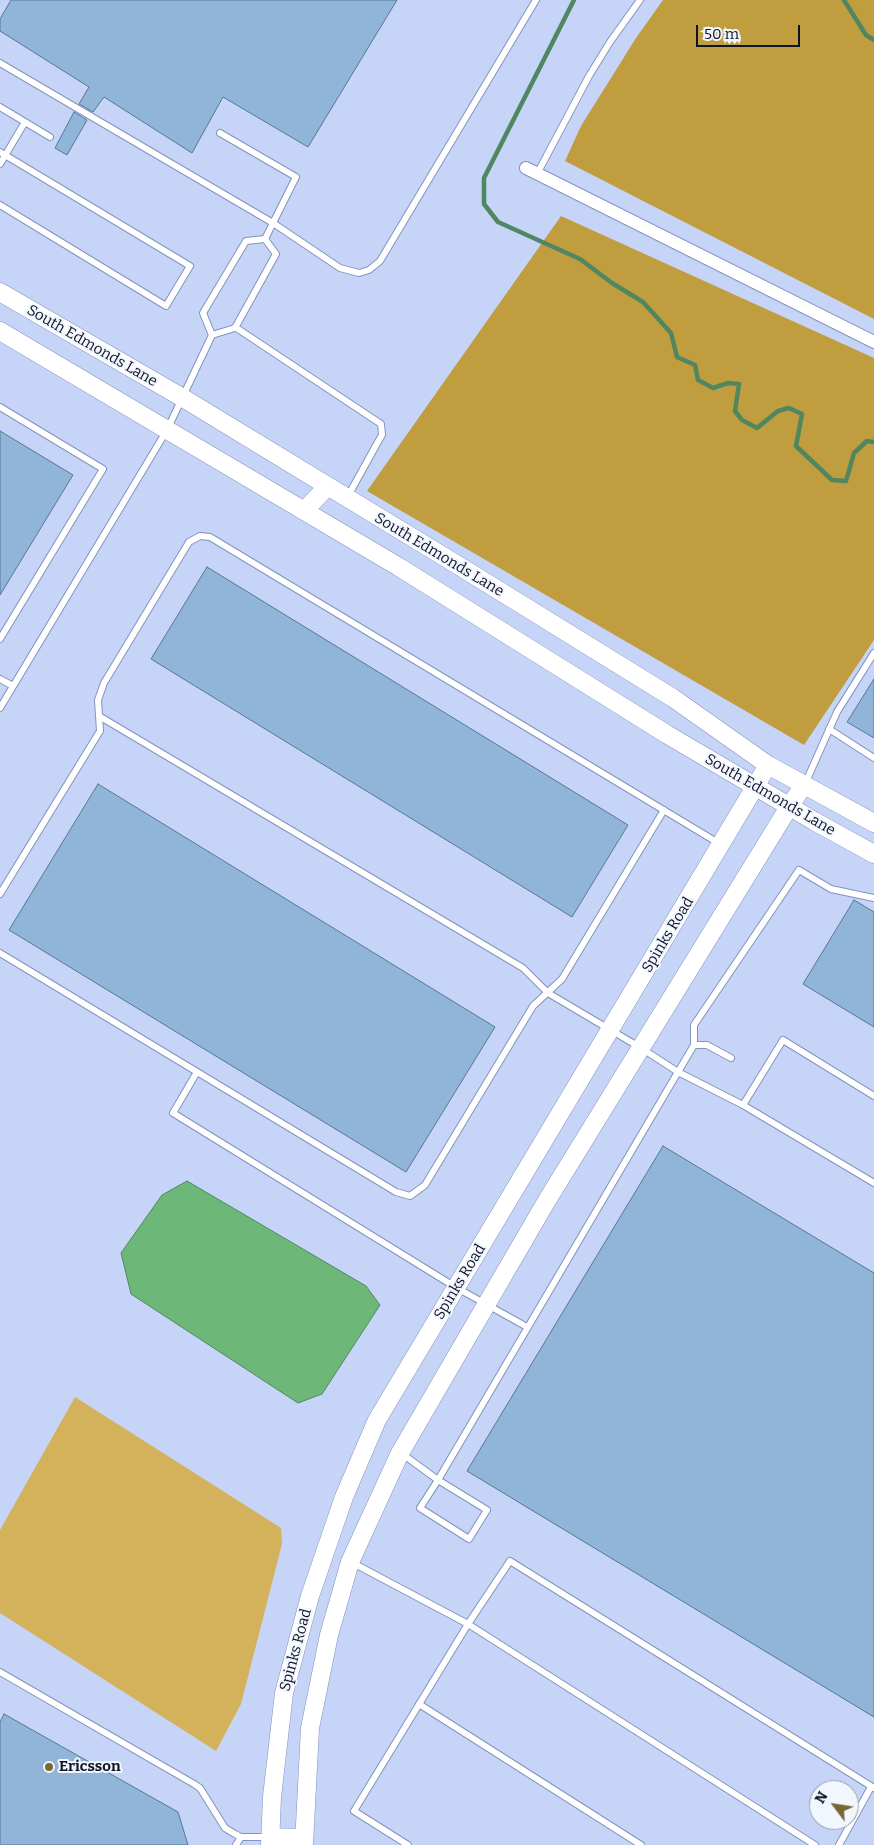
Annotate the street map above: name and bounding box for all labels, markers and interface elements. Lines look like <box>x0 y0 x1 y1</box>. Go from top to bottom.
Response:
scale bar <box>699 15 803 47</box>
text: 50 m <box>704 25 739 43</box>
street label: South Edmonds Lane <box>23 301 161 391</box>
street label: South Edmonds Lane <box>371 509 507 601</box>
street label: South Edmonds Lane <box>701 750 839 840</box>
street label: Spinks Road <box>638 894 698 976</box>
street label: Spinks Road <box>430 1241 490 1323</box>
street label: Spinks Road <box>276 1607 316 1693</box>
place label: Ericsson <box>59 1758 121 1776</box>
marker: Ericsson <box>43 1761 55 1773</box>
north arrow <box>809 1780 859 1830</box>
text: N <box>812 1789 832 1807</box>

